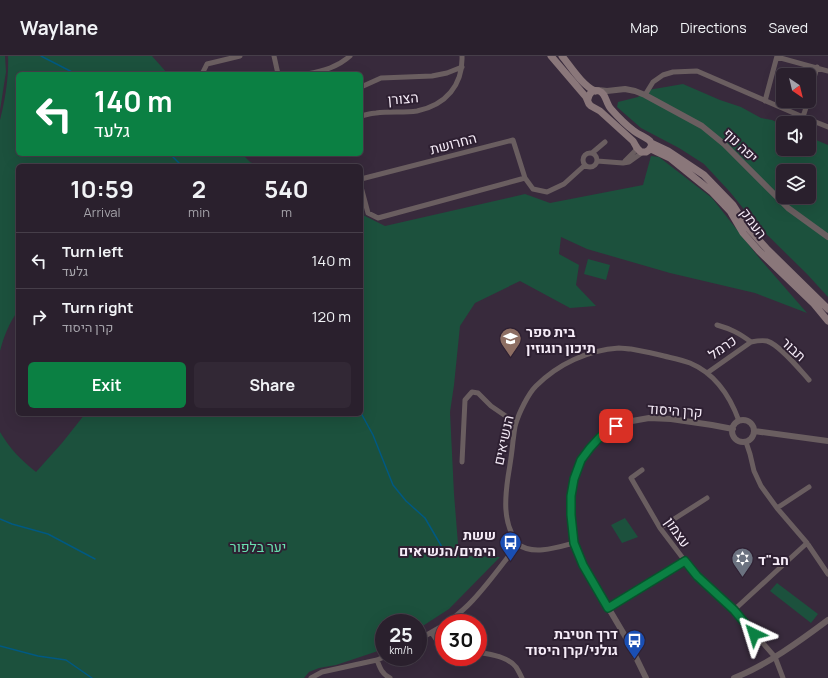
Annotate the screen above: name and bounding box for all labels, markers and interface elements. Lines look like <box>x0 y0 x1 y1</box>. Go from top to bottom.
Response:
text: Waylane <box>20 15 98 41</box>
text: Map <box>630 18 658 37</box>
text: Directions <box>680 18 747 37</box>
text: Saved <box>769 18 808 37</box>
north arrow <box>776 68 816 108</box>
map controls <box>776 68 816 204</box>
text: 140 m <box>94 82 173 120</box>
street label: הצורן <box>387 87 419 109</box>
icon: left <box>28 88 80 140</box>
button: sound <box>776 116 816 156</box>
text: גלעד <box>94 118 130 142</box>
street label: יפה נוף <box>719 124 763 166</box>
street label: החרושת <box>428 128 478 158</box>
button: layers <box>776 164 816 204</box>
text: 10:59 <box>70 172 134 205</box>
text: 2 <box>192 172 206 205</box>
text: 540 <box>264 172 309 205</box>
text: Arrival <box>83 203 121 221</box>
text: min <box>188 203 210 221</box>
text: m <box>281 203 292 221</box>
street label: העמק <box>736 204 772 242</box>
text: Turn left <box>62 241 124 262</box>
icon: left <box>28 250 50 272</box>
text: 140 m <box>311 250 351 271</box>
text: גלעד <box>62 262 88 280</box>
text: Turn right <box>62 297 133 318</box>
icon: right <box>28 306 50 328</box>
text: 120 m <box>312 306 351 327</box>
text: קרן היסוד <box>62 318 113 336</box>
place label: בית ספר תיכון רוגוזין <box>526 322 596 357</box>
school or university icon: בית ספר תיכון רוגוזין <box>498 326 524 359</box>
street label: כרמל <box>704 330 740 364</box>
street label: תבור <box>778 333 810 365</box>
button: Exit <box>28 362 186 408</box>
button: Share <box>194 362 351 408</box>
street label: קרן היסוד <box>647 399 703 421</box>
pin <box>599 409 633 443</box>
street label: הנשיאים <box>488 413 518 467</box>
icon: arrive <box>605 415 627 437</box>
street label: עצמון <box>661 513 695 551</box>
place label: ששת הימים/הנשיאים <box>399 525 496 560</box>
bus stop icon: ששת הימים/הנשיאים <box>498 529 524 562</box>
park label: יער בלפור <box>230 537 286 556</box>
synagogue icon: חב"ד <box>730 546 756 579</box>
place label: חב"ד <box>758 550 789 569</box>
position arrow <box>733 613 775 655</box>
speed limit sign: 30 <box>435 614 487 666</box>
text: 25 <box>389 621 413 648</box>
place label: דרך חטיבת גולני/קרן היסוד <box>525 624 618 659</box>
bus stop icon: דרך חטיבת גולני/קרן היסוד <box>621 628 647 661</box>
text: km/h <box>389 643 413 657</box>

